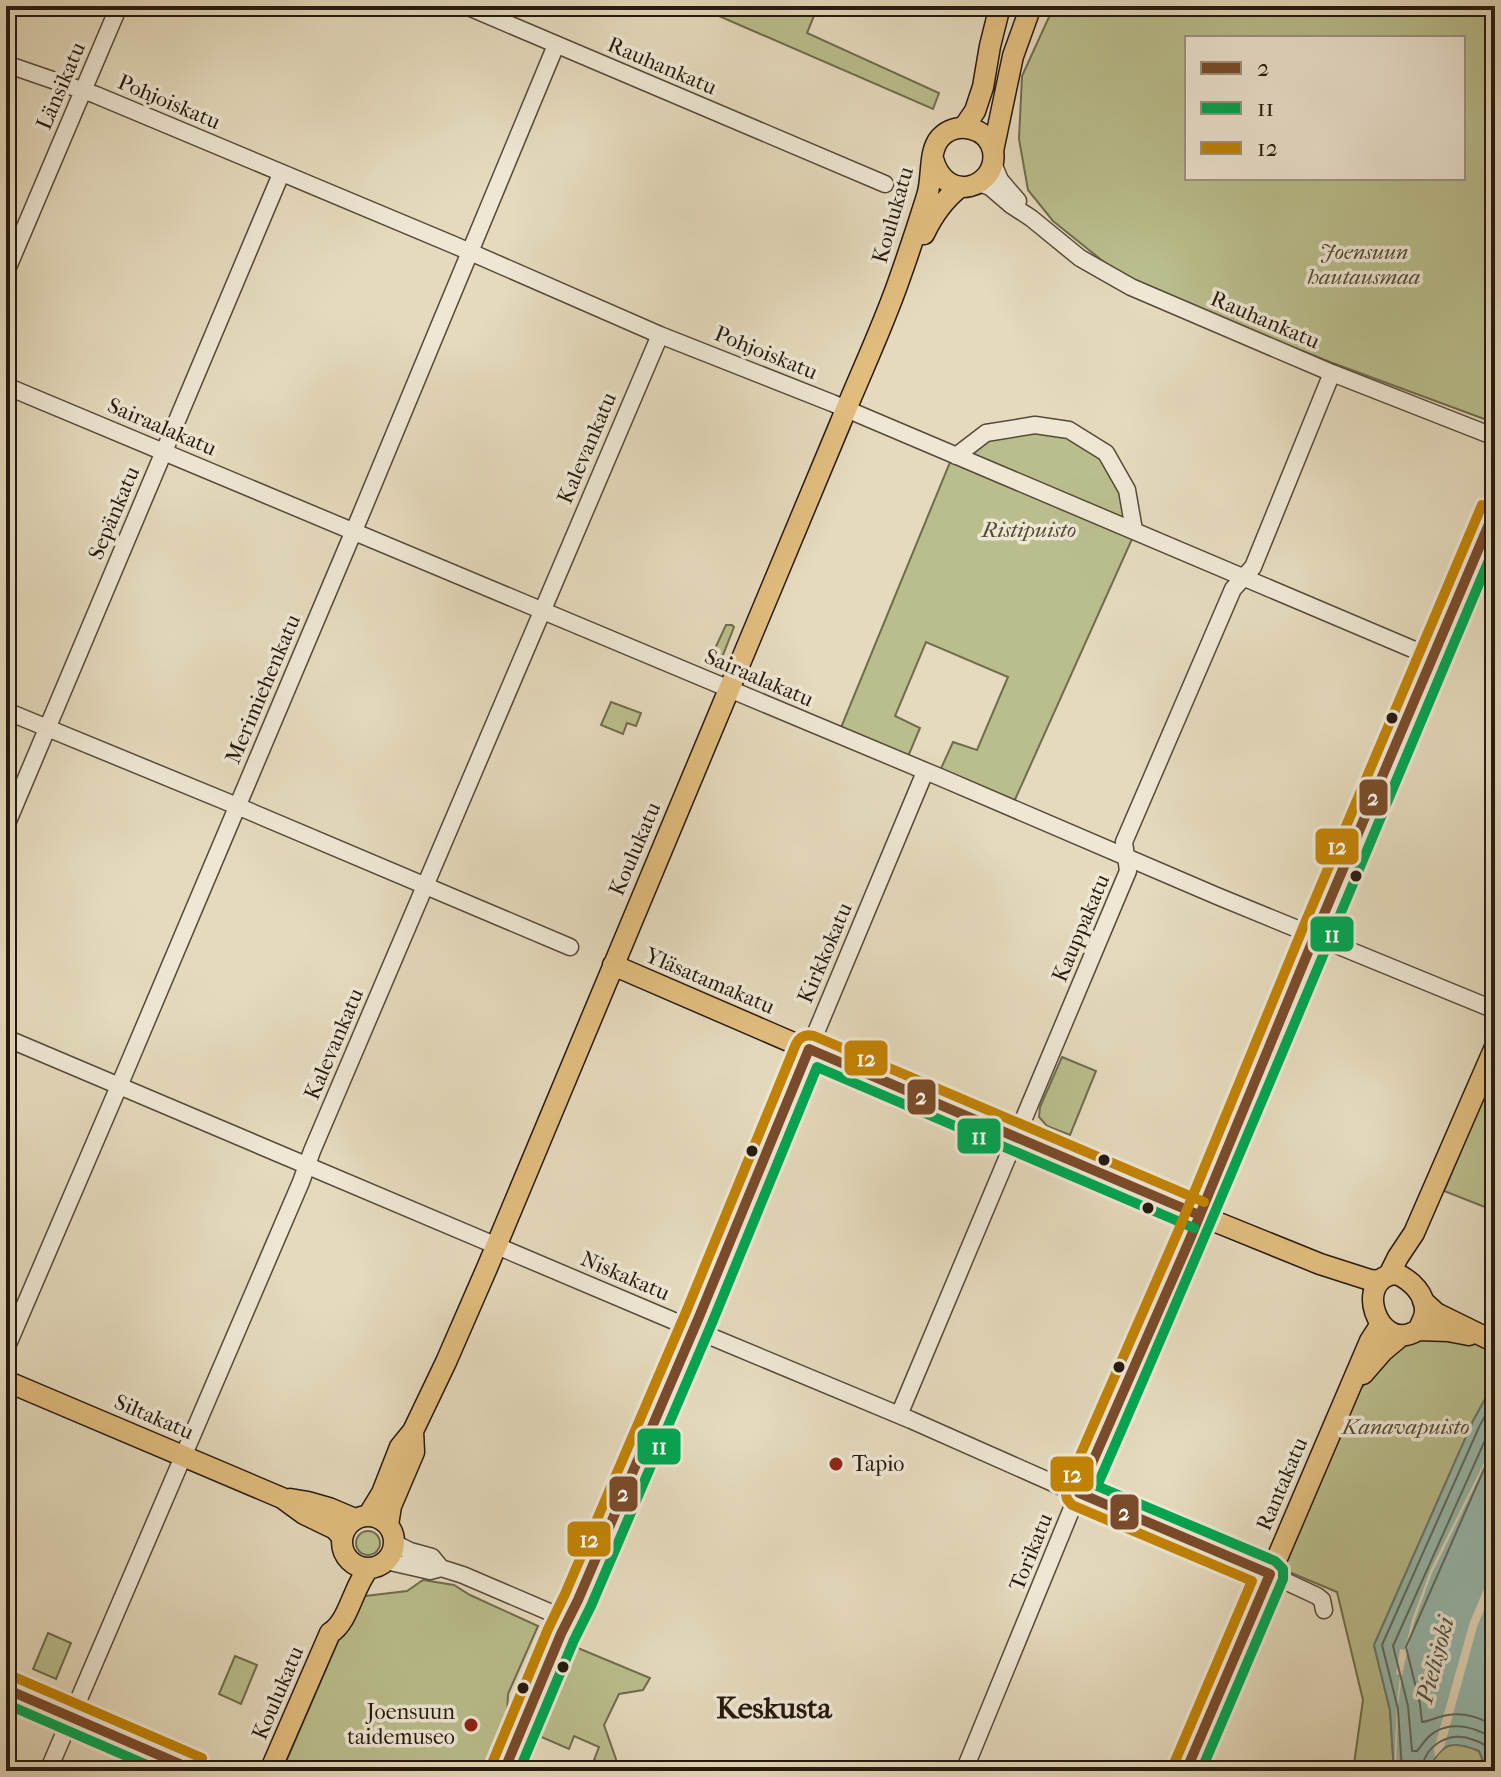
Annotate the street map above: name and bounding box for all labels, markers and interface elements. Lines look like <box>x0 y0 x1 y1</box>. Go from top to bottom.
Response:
street label: Rauhankatu <box>604 31 721 101</box>
legend <box>1185 36 1465 180</box>
street label: Länsikatu <box>31 38 91 134</box>
text: 2 <box>1257 54 1269 82</box>
street label: Pohjoiskatu <box>114 69 225 135</box>
text: 11 <box>1257 94 1274 122</box>
text: 12 <box>1257 134 1278 162</box>
street label: Koulukatu <box>867 163 919 266</box>
park label: Joensuun hautausmaa <box>1307 239 1420 290</box>
street label: Rauhankatu <box>1207 285 1324 355</box>
street label: Pohjoiskatu <box>711 321 822 386</box>
street label: Kalevankatu <box>552 388 622 508</box>
street label: Sairaalakatu <box>104 392 221 462</box>
street label: Sepänkatu <box>83 462 145 564</box>
park label: Ristipuisto <box>980 517 1076 543</box>
street label: Merimiehenkatu <box>220 610 306 768</box>
street label: Sairaalakatu <box>701 643 818 713</box>
unlabelled marker <box>1384 710 1400 726</box>
line badge: 2 <box>1358 778 1389 817</box>
text: 2 <box>1367 785 1379 811</box>
street label: Koulukatu <box>604 798 667 900</box>
line badge: 12 <box>1314 827 1360 866</box>
text: 12 <box>1327 834 1347 860</box>
unlabelled marker <box>1348 868 1364 884</box>
street label: Kauppakatu <box>1047 870 1116 986</box>
street label: Kirkkokatu <box>792 898 858 1007</box>
line badge: 11 <box>1309 915 1355 953</box>
text: 11 <box>1324 922 1340 948</box>
street label: Yläsatamakatu <box>641 942 779 1020</box>
street label: Kalevankatu <box>299 984 369 1104</box>
line badge: 12 <box>843 1039 889 1077</box>
text: 12 <box>856 1046 876 1072</box>
line badge: 2 <box>906 1078 937 1116</box>
text: 2 <box>915 1084 927 1110</box>
line badge: 11 <box>956 1117 1002 1155</box>
text: 11 <box>971 1124 987 1150</box>
unlabelled marker <box>744 1143 760 1159</box>
unlabelled marker <box>1096 1152 1112 1168</box>
unlabelled marker <box>1140 1200 1156 1216</box>
street label: Niskakatu <box>577 1246 674 1307</box>
unlabelled marker <box>1111 1359 1127 1375</box>
street label: Siltakatu <box>110 1389 198 1445</box>
park label: Kanavapuisto <box>1340 1414 1470 1440</box>
line badge: 11 <box>636 1427 682 1466</box>
street label: Rantakatu <box>1251 1433 1313 1535</box>
text: 11 <box>651 1434 667 1460</box>
place label: Tapio <box>852 1451 904 1477</box>
marker: Tapio <box>827 1455 845 1473</box>
line badge: 12 <box>1049 1455 1095 1493</box>
text: 12 <box>1062 1462 1082 1488</box>
line badge: 2 <box>608 1475 639 1513</box>
text: 2 <box>617 1481 629 1507</box>
line badge: 2 <box>1109 1493 1140 1531</box>
text: 2 <box>1118 1500 1130 1526</box>
street label: Torikatu <box>1004 1509 1059 1595</box>
line badge: 12 <box>566 1520 612 1558</box>
text: 12 <box>579 1527 599 1553</box>
water label: Pielisjoki <box>1410 1612 1460 1707</box>
street label: Koulukatu <box>247 1642 310 1744</box>
unlabelled marker <box>555 1659 571 1675</box>
unlabelled marker <box>515 1680 531 1696</box>
district label: Keskusta <box>716 1691 833 1726</box>
place label: Joensuun taidemuseo <box>347 1699 455 1750</box>
marker: Joensuun taidemuseo <box>462 1716 480 1734</box>

